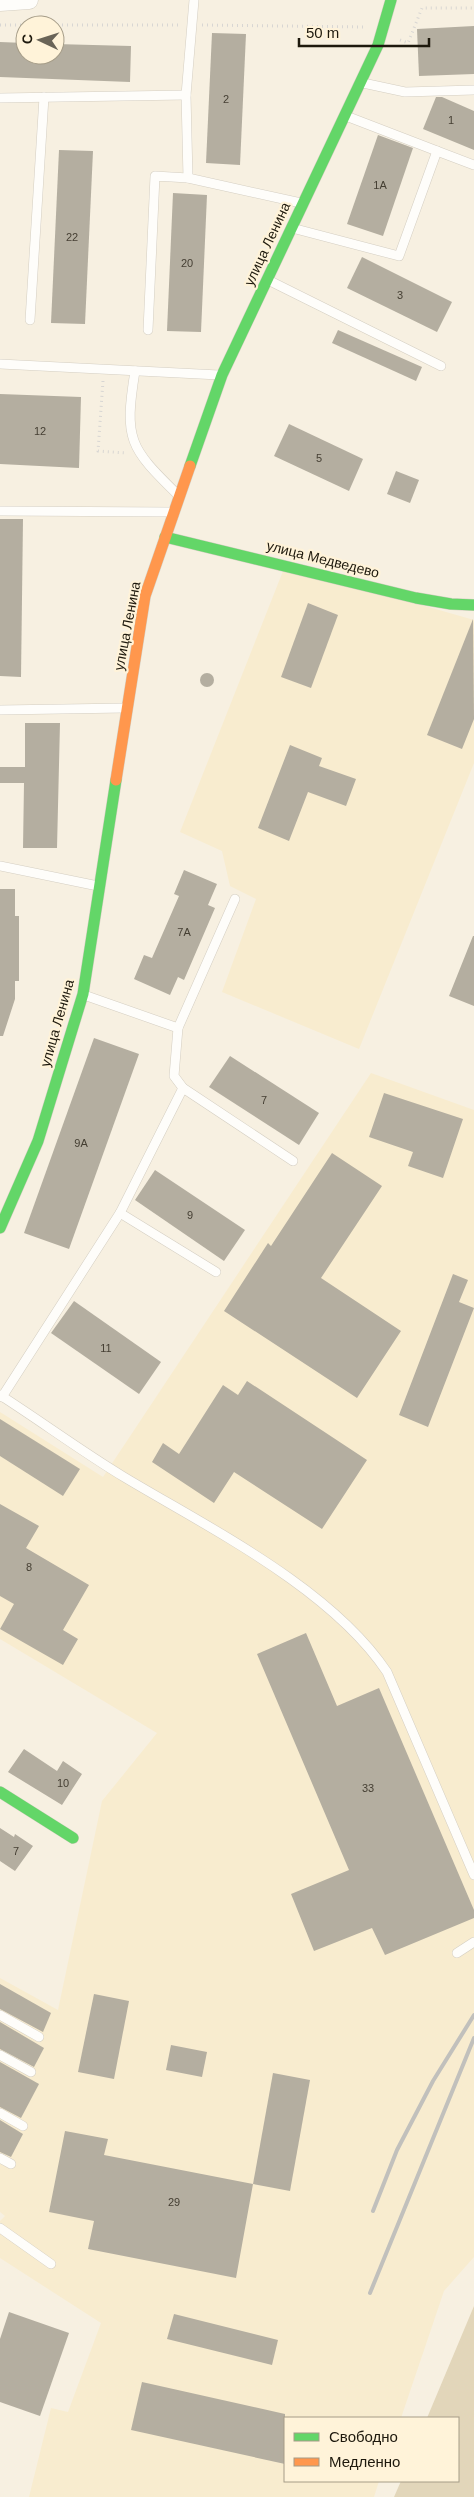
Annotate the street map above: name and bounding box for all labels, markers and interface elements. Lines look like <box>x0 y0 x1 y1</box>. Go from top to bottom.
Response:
north arrow <box>15 15 65 65</box>
scale bar <box>299 15 429 47</box>
text: 50 m <box>306 24 339 41</box>
text: С <box>19 33 35 45</box>
house number: 2 <box>223 93 229 105</box>
house number: 1 <box>448 114 454 126</box>
house number: 1А <box>373 179 387 191</box>
street label: улица Ленина <box>241 199 293 288</box>
house number: 22 <box>66 231 78 243</box>
house number: 20 <box>181 257 193 269</box>
house number: 3 <box>397 289 403 301</box>
house number: 12 <box>34 425 46 437</box>
house number: 5 <box>316 452 322 464</box>
street label: улица Медведево <box>265 537 381 581</box>
street label: улица Ленина <box>111 580 144 672</box>
house number: 7А <box>177 926 191 938</box>
street label: улица Ленина <box>37 977 77 1069</box>
house number: 7 <box>261 1094 267 1106</box>
house number: 9А <box>74 1137 88 1149</box>
house number: 9 <box>187 1209 193 1221</box>
house number: 11 <box>100 1342 112 1354</box>
house number: 8 <box>26 1561 32 1573</box>
house number: 10 <box>57 1777 69 1789</box>
house number: 33 <box>362 1782 374 1794</box>
house number: 7 <box>13 1845 19 1857</box>
house number: 29 <box>168 2196 180 2208</box>
legend <box>284 2417 459 2482</box>
text: Свободно <box>329 2428 398 2445</box>
text: Медленно <box>329 2453 400 2470</box>

